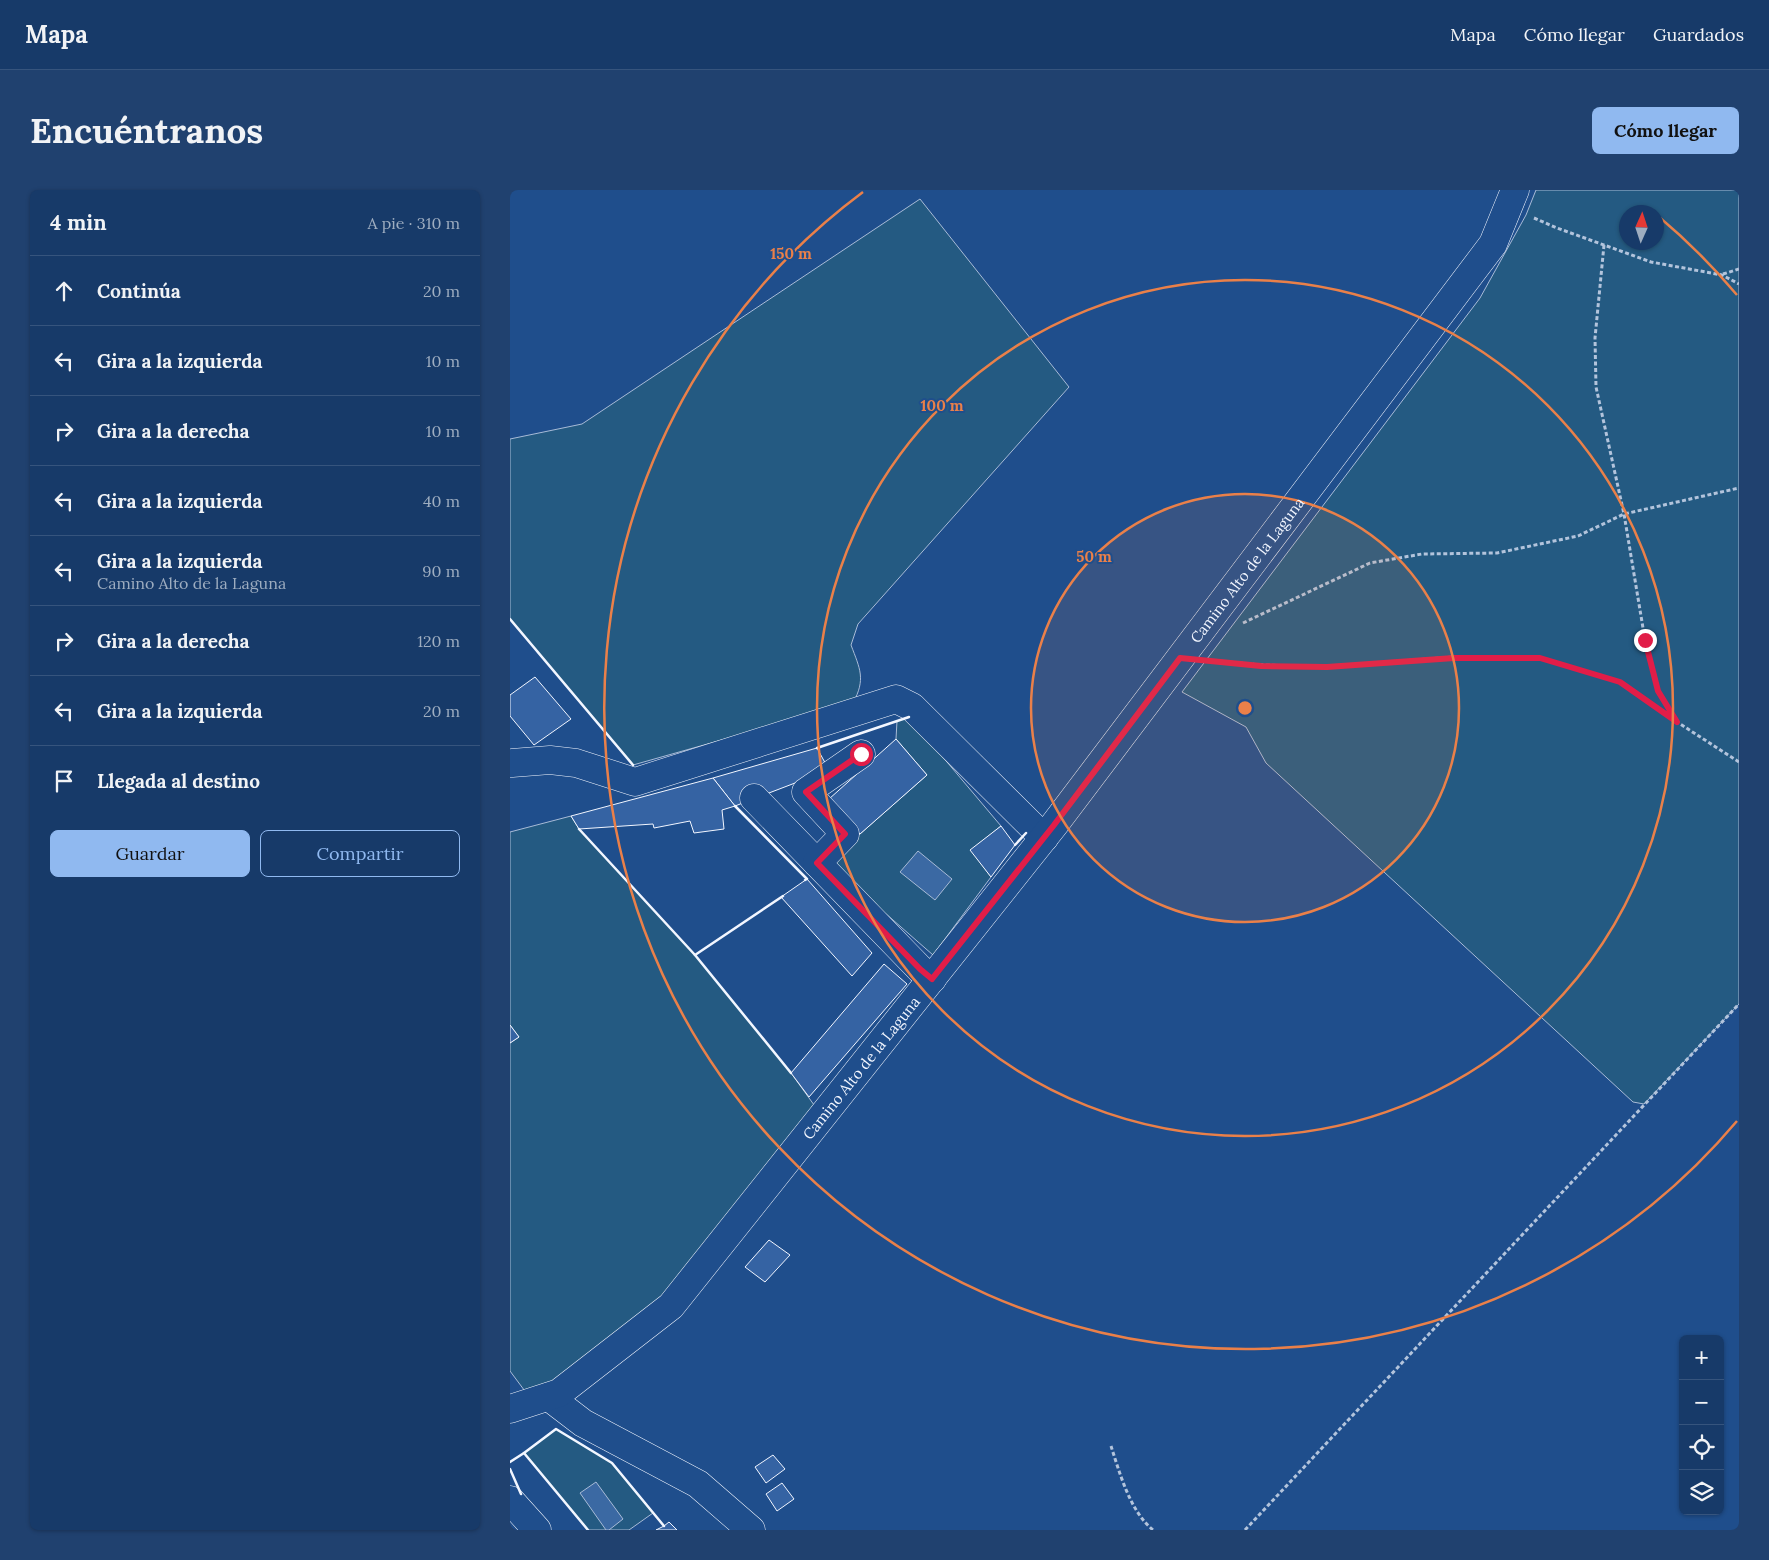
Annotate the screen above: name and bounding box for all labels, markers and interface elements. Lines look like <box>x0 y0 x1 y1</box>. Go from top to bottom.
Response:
text: Mapa <box>25 19 88 50</box>
text: Mapa <box>1450 23 1496 46</box>
text: Cómo llegar <box>1524 23 1625 46</box>
text: Guardados <box>1653 23 1744 46</box>
button: Cómo llegar <box>1592 107 1739 154</box>
text: Encuéntranos <box>30 108 263 153</box>
north arrow <box>1619 205 1664 250</box>
text: 4 min <box>50 209 107 236</box>
text: A pie · 310 m <box>367 213 460 233</box>
text: 150 m <box>770 244 812 263</box>
icon: ahead <box>50 277 78 305</box>
text: Continúa <box>97 279 181 303</box>
text: 20 m <box>423 281 460 301</box>
icon: left <box>50 347 78 375</box>
text: Gira a la izquierda <box>97 349 263 373</box>
text: 10 m <box>426 351 460 371</box>
text: 100 m <box>921 396 964 415</box>
icon: right <box>50 417 78 445</box>
text: Gira a la derecha <box>97 419 250 443</box>
text: 10 m <box>426 421 460 441</box>
icon: left <box>50 487 78 515</box>
text: Gira a la izquierda <box>97 489 263 513</box>
text: 40 m <box>423 491 460 511</box>
street label: Camino Alto de la Laguna <box>1186 493 1308 646</box>
text: 50 m <box>1076 547 1112 566</box>
text: Gira a la izquierda <box>97 549 263 573</box>
icon: left <box>50 557 78 585</box>
text: 90 m <box>422 561 460 581</box>
text: Camino Alto de la Laguna <box>97 573 286 593</box>
icon: right <box>50 627 78 655</box>
text: Gira a la derecha <box>97 629 250 653</box>
route end <box>1634 629 1657 652</box>
text: 120 m <box>417 631 460 651</box>
icon: left <box>50 697 78 725</box>
text: Gira a la izquierda <box>97 699 263 723</box>
centre of rings <box>1236 699 1254 717</box>
text: 20 m <box>423 701 460 721</box>
route start <box>850 743 873 766</box>
icon: arrive <box>50 767 78 795</box>
text: Llegada al destino <box>97 769 260 793</box>
button: Guardar <box>50 830 250 877</box>
button: Compartir <box>260 830 460 877</box>
street label: Camino Alto de la Laguna <box>798 992 924 1143</box>
map controls <box>1679 1335 1724 1515</box>
button: + <box>1679 1335 1724 1380</box>
button: − <box>1679 1380 1724 1425</box>
button: locate <box>1679 1425 1724 1470</box>
button: layers <box>1679 1470 1724 1515</box>

